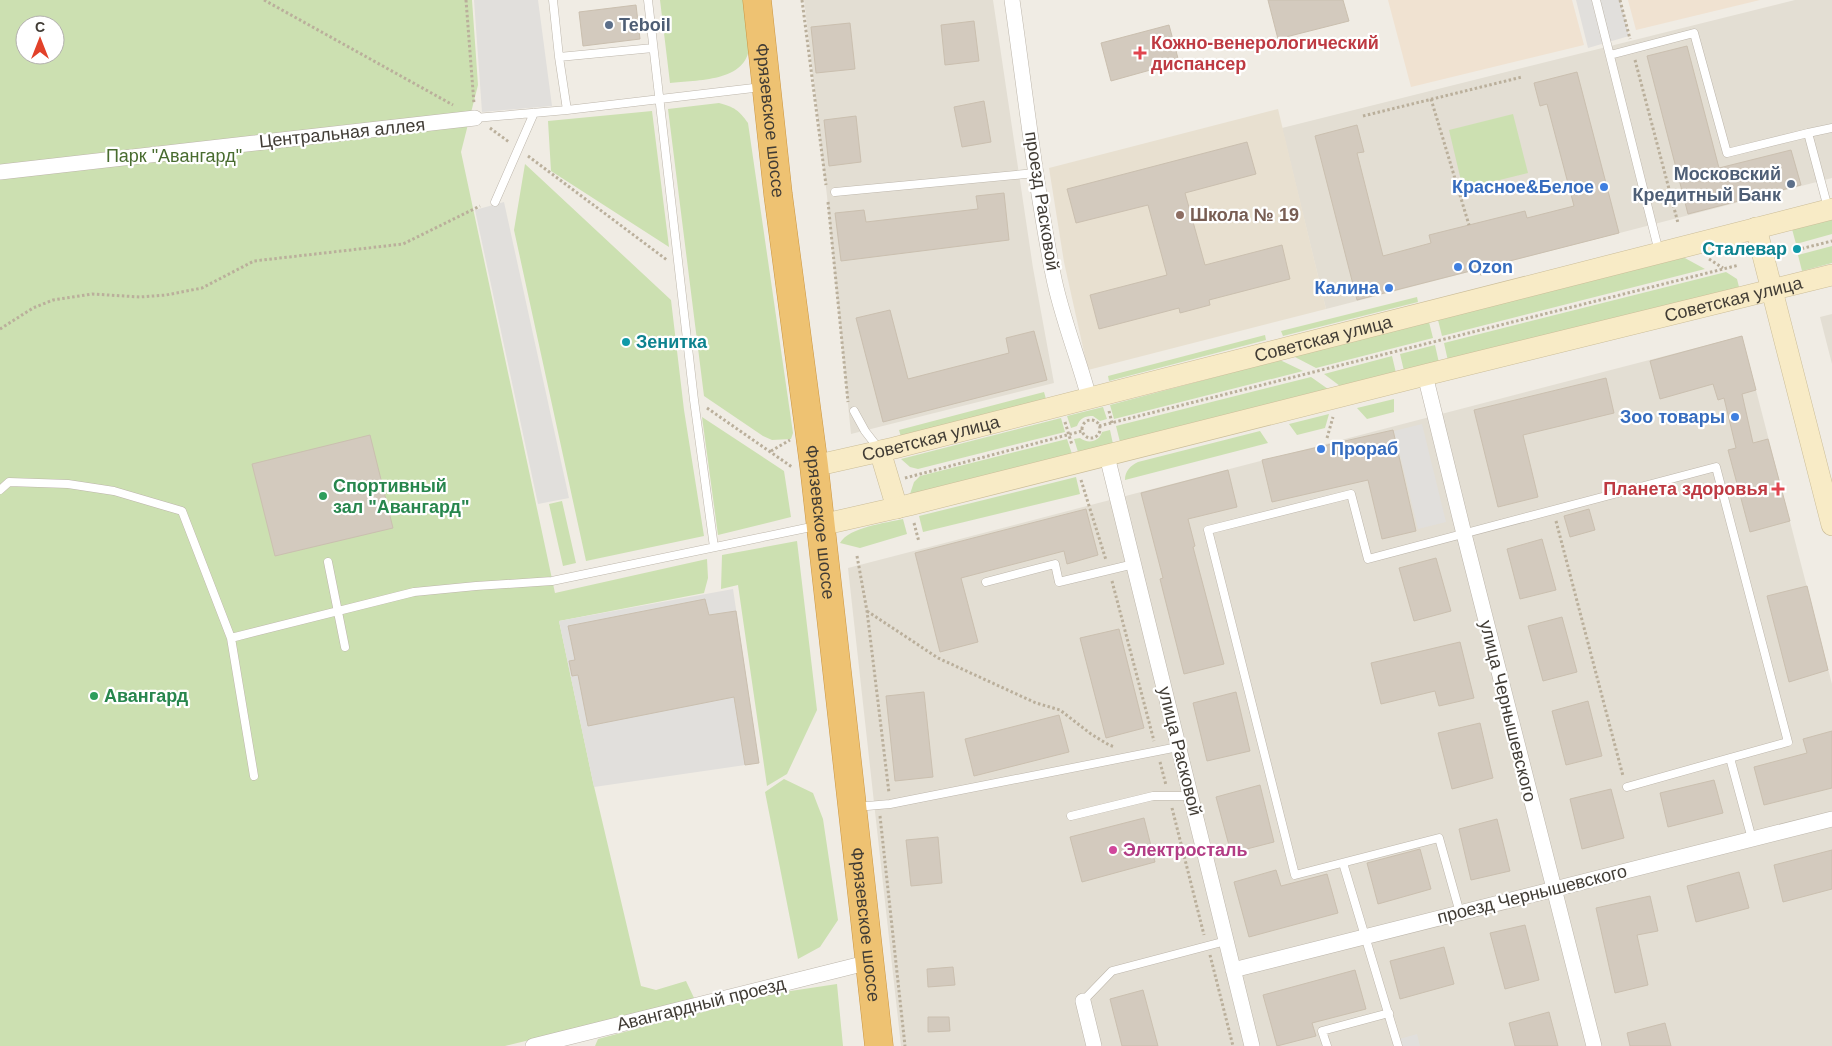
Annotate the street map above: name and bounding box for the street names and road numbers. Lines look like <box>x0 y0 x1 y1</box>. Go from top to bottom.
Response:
street label: Фрязевское шоссе <box>752 42 788 199</box>
street label: Центральная аллея <box>258 114 426 152</box>
street label: проезд Расковой <box>1021 130 1063 272</box>
street label: Советская улица <box>1662 272 1805 326</box>
street label: Советская улица <box>1252 311 1395 366</box>
street label: Советская улица <box>860 411 1003 465</box>
street label: Фрязевское шоссе <box>801 444 839 600</box>
street label: улица Чернышевского <box>1476 618 1540 804</box>
street label: улица Расковой <box>1154 684 1206 818</box>
street label: Фрязевское шоссе <box>847 846 884 1003</box>
street label: проезд Чернышевского <box>1435 861 1629 927</box>
street label: Авангардный проезд <box>615 973 788 1035</box>

